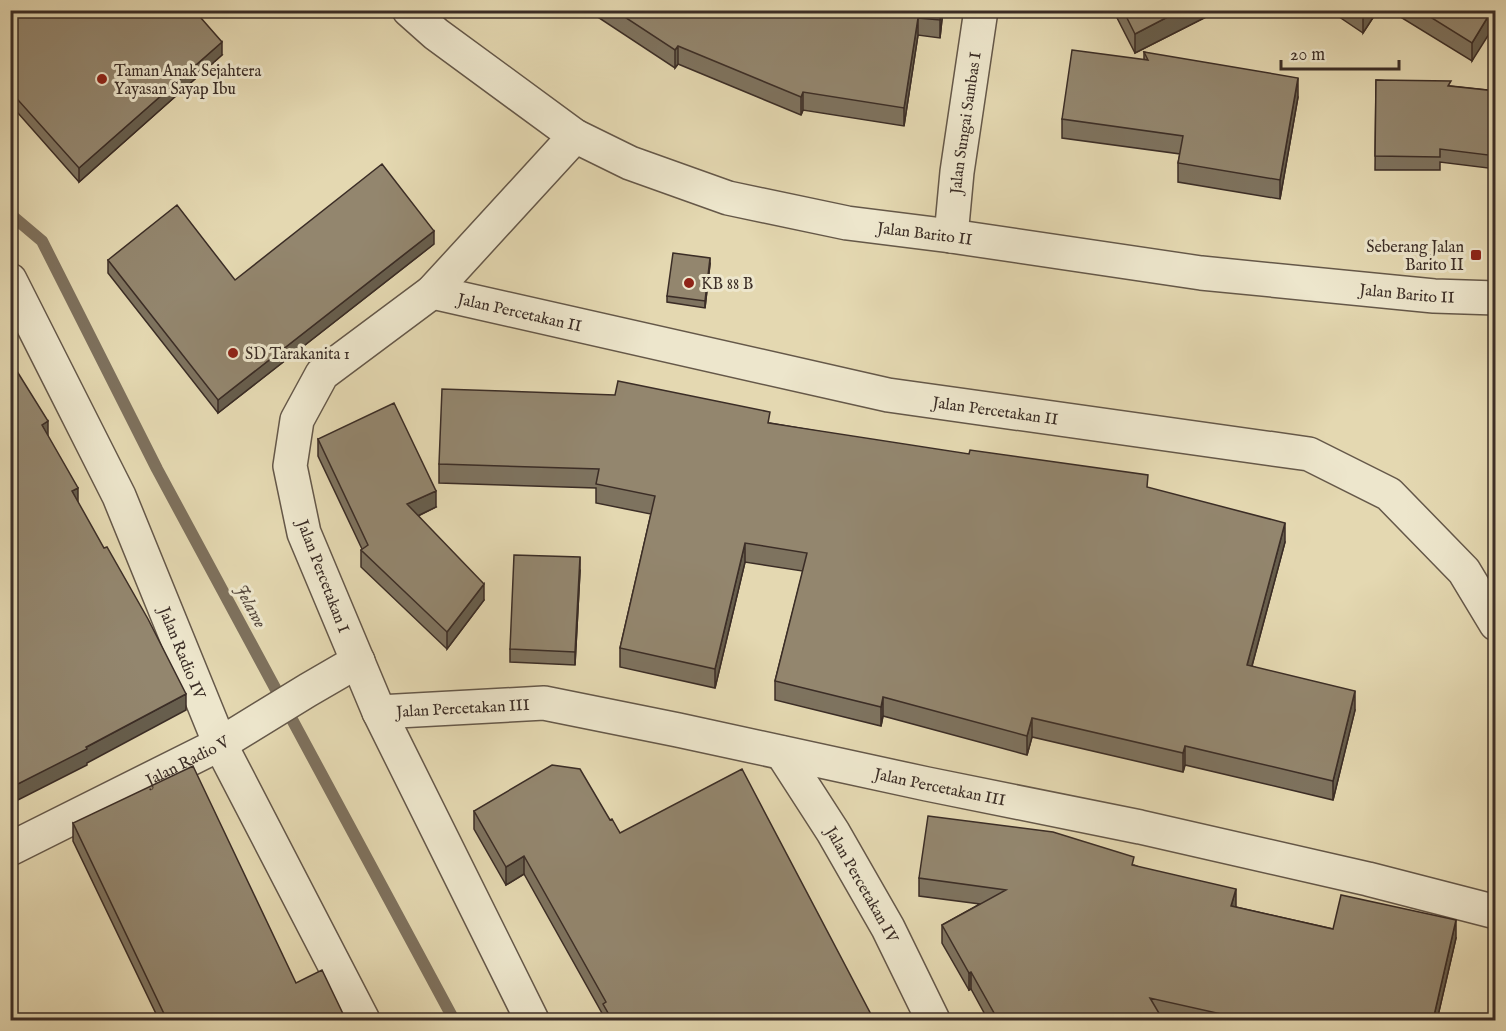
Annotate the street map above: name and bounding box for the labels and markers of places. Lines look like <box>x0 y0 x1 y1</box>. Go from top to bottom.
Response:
place label: Taman Anak Sejahtera Yayasan Sayap Ibu <box>114 62 261 100</box>
marker: Taman Anak Sejahtera Yayasan Sayap Ibu <box>95 72 109 86</box>
place label: Seberang Jalan Barito II <box>1366 238 1464 276</box>
marker: Seberang Jalan Barito II <box>1469 248 1483 262</box>
place label: KB 88 B <box>701 275 753 295</box>
marker: KB 88 B <box>682 276 696 290</box>
place label: SD Tarakanita 1 <box>245 345 350 365</box>
marker: SD Tarakanita 1 <box>226 346 240 360</box>

